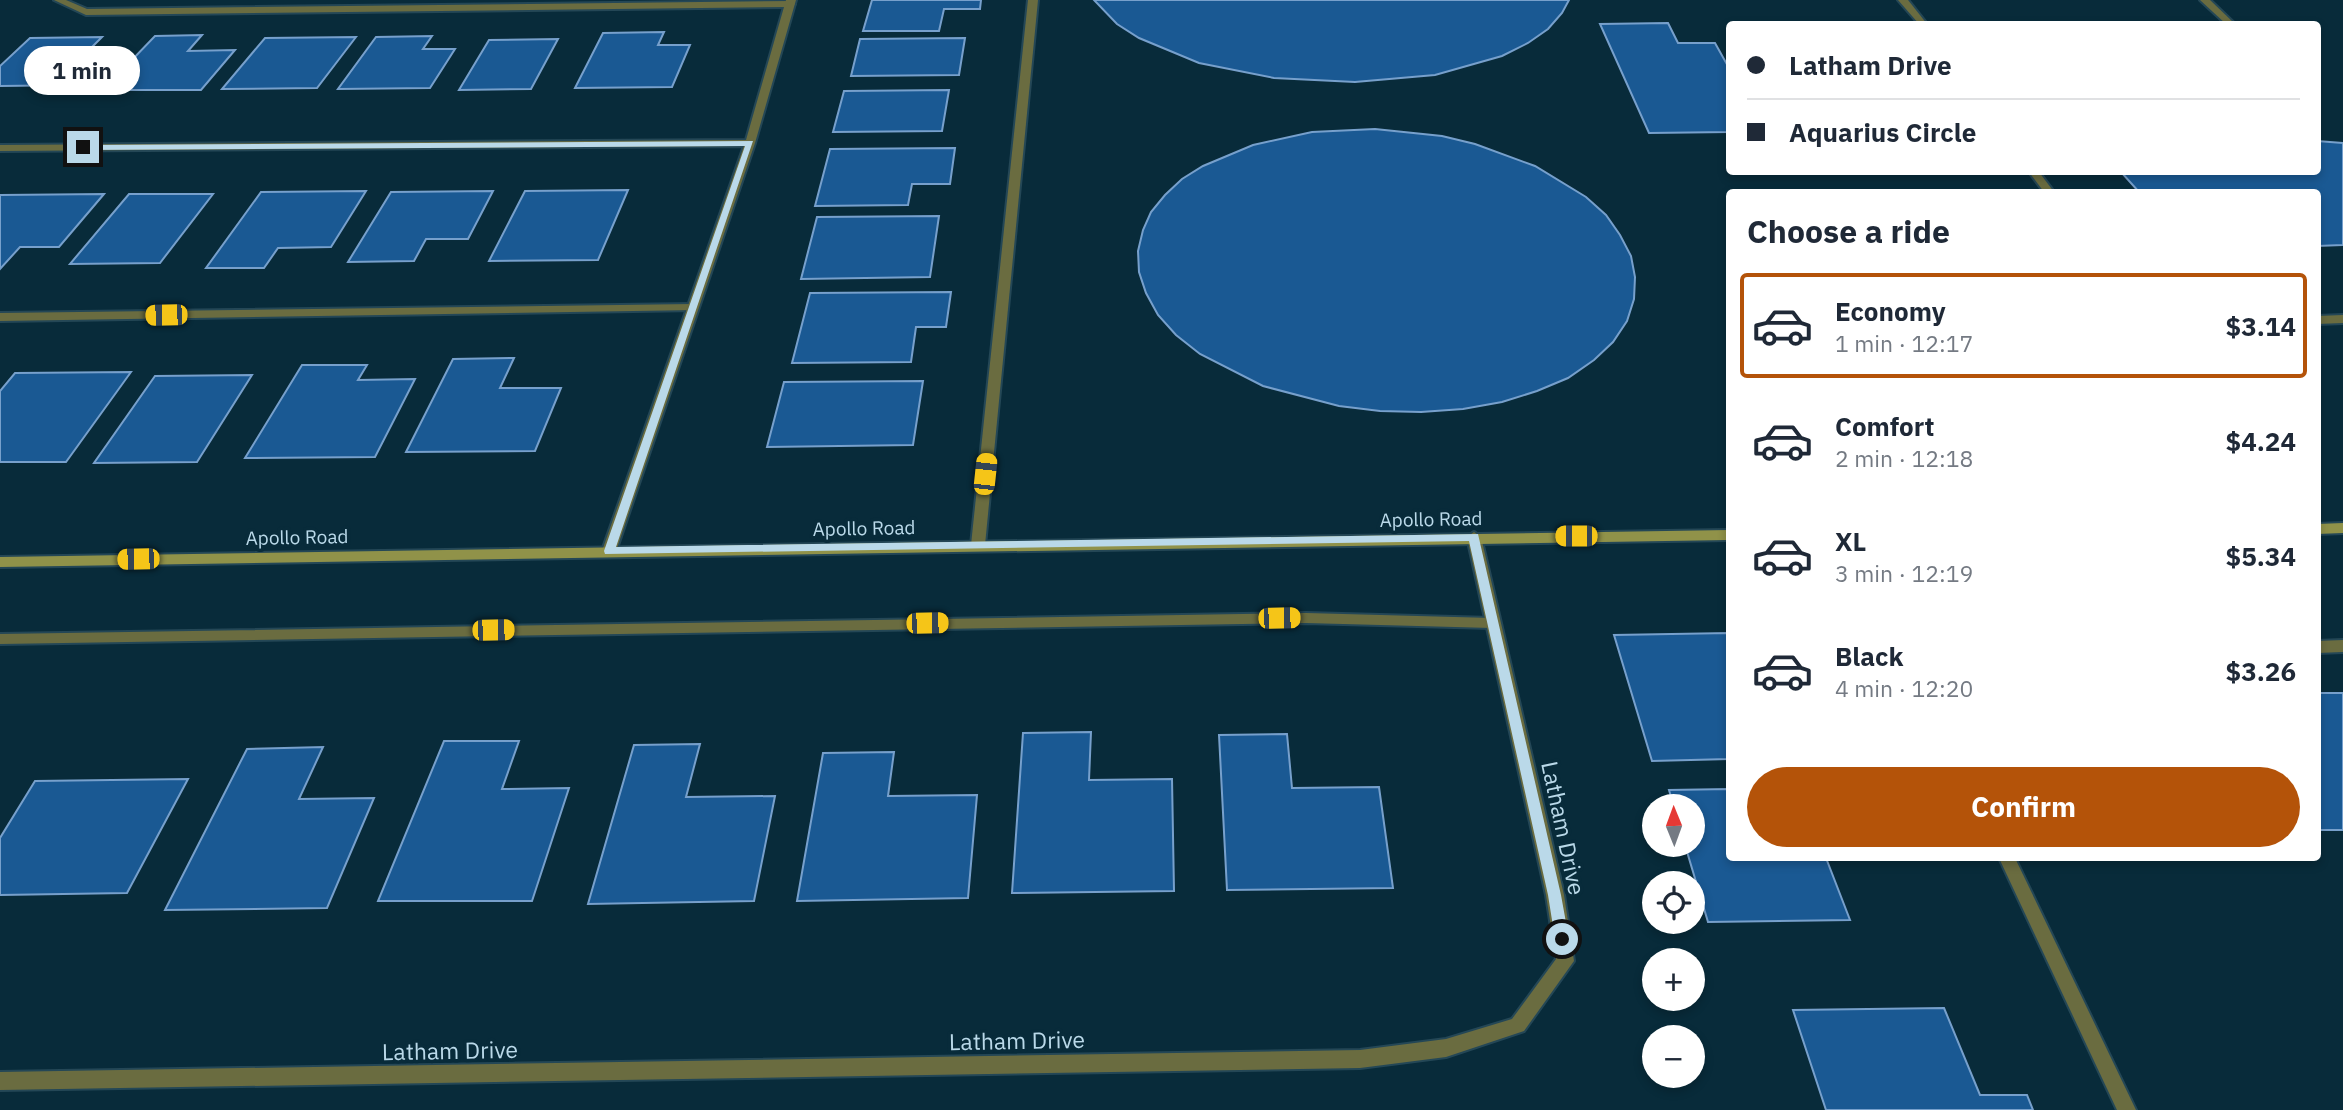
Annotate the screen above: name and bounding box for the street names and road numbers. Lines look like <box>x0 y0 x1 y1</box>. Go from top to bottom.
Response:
street label: Apollo Road <box>1379 506 1483 532</box>
street label: Apollo Road <box>812 515 916 541</box>
street label: Apollo Road <box>245 524 349 550</box>
street label: Latham Drive <box>1535 758 1593 898</box>
street label: Latham Drive <box>949 1024 1085 1056</box>
street label: Latham Drive <box>382 1034 518 1066</box>

